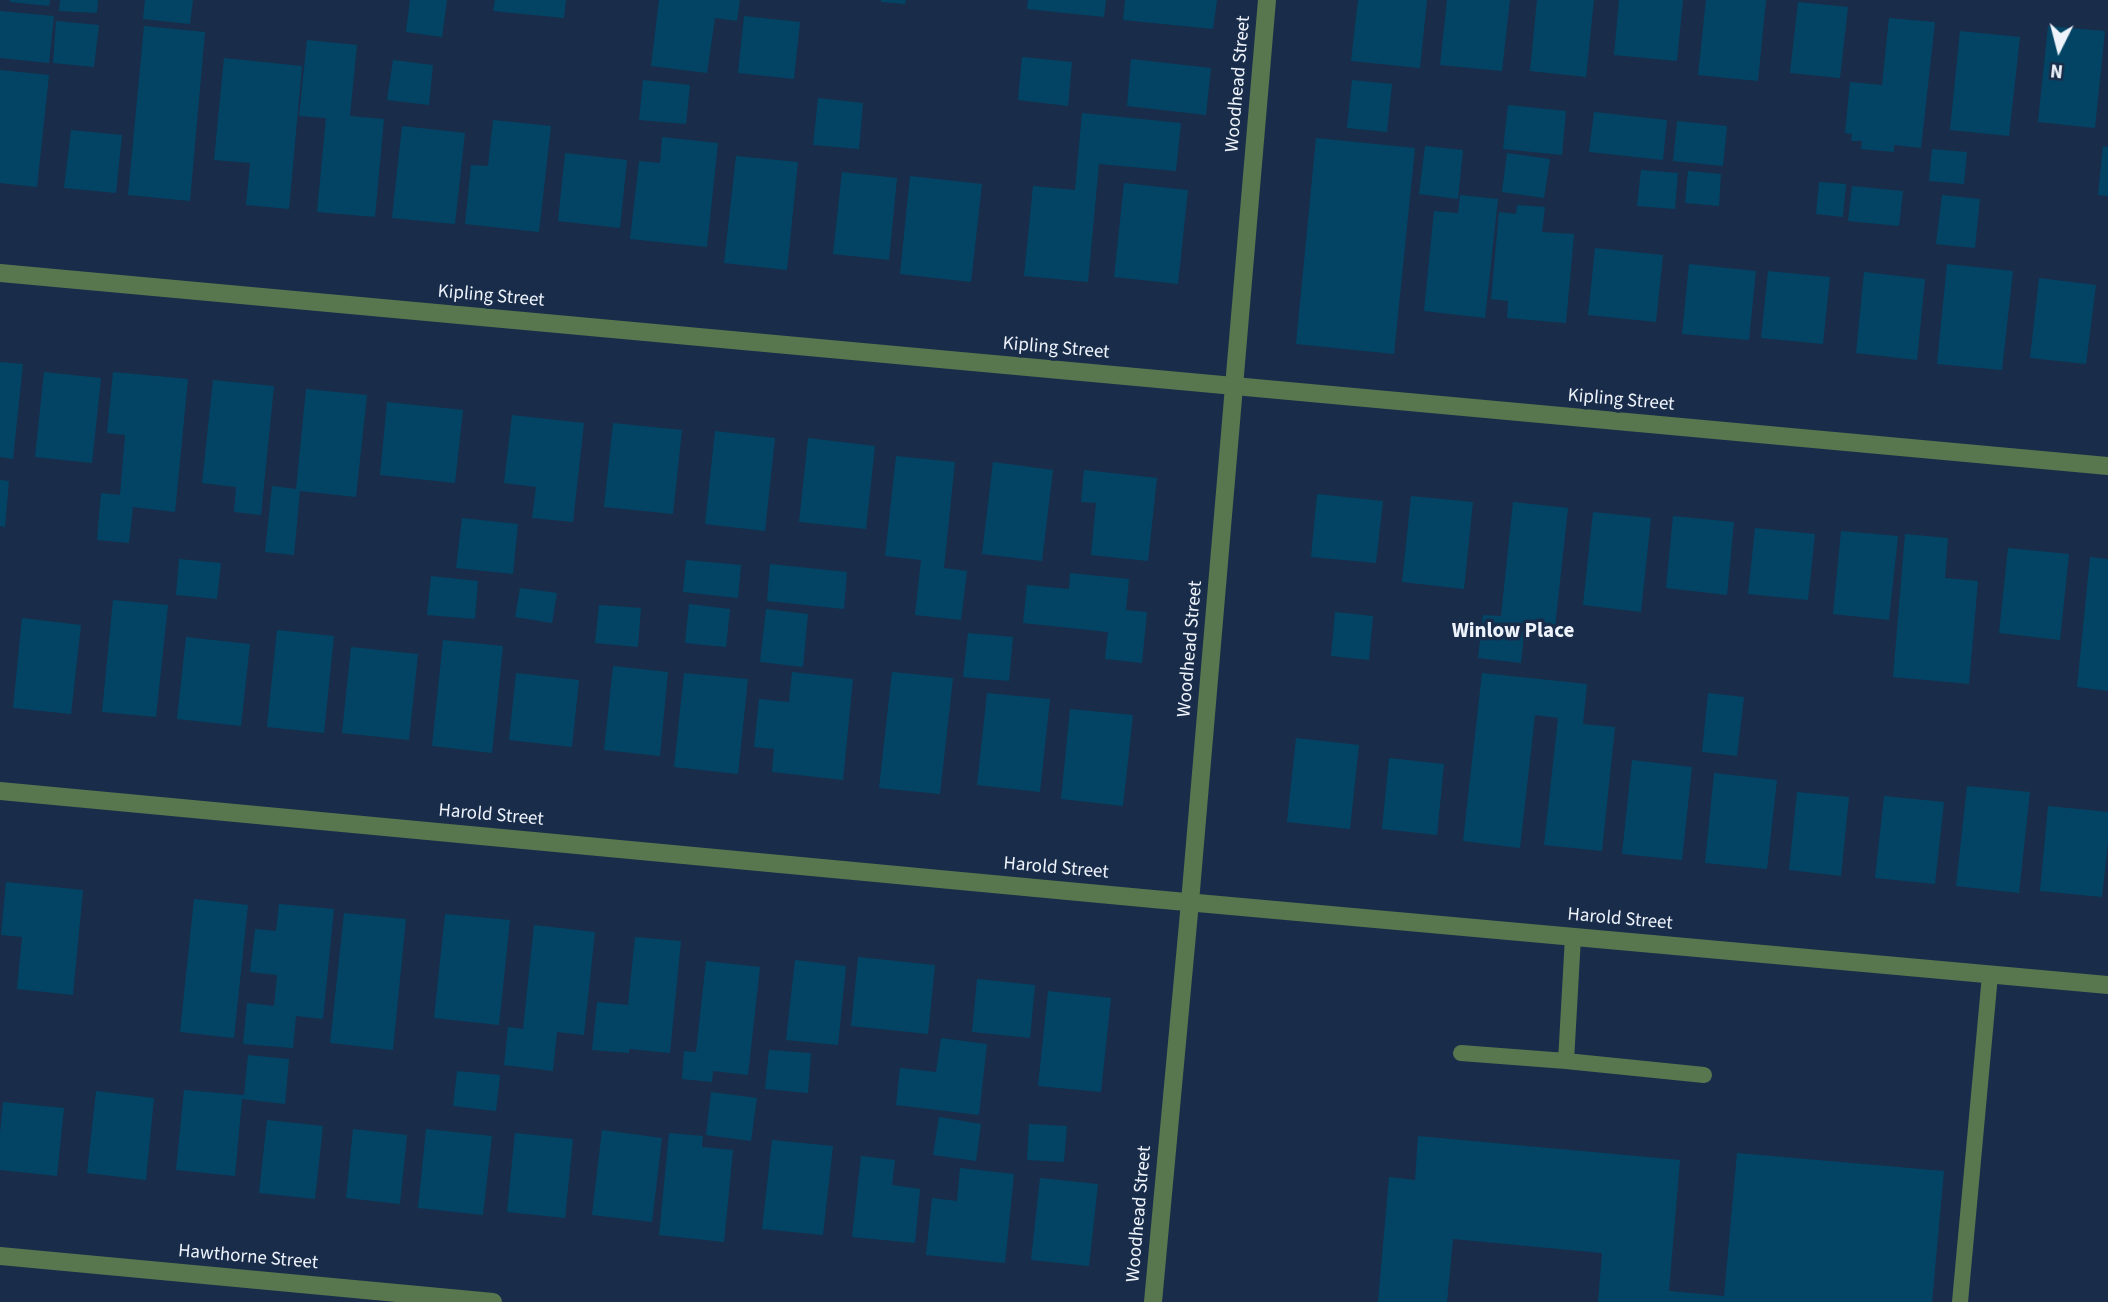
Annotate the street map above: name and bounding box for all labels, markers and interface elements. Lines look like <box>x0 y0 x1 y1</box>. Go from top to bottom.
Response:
north arrow <box>2024 14 2094 84</box>
street label: Woodhead Street <box>1222 15 1256 153</box>
text: N <box>2049 56 2064 84</box>
street label: Kipling Street <box>437 281 545 313</box>
street label: Kipling Street <box>1002 333 1110 365</box>
street label: Kipling Street <box>1567 385 1675 417</box>
street label: Woodhead Street <box>1174 580 1208 718</box>
district label: Winlow Place <box>1452 619 1574 645</box>
street label: Harold Street <box>437 800 545 832</box>
street label: Harold Street <box>1002 853 1110 885</box>
street label: Harold Street <box>1566 904 1674 936</box>
street label: Woodhead Street <box>1123 1145 1157 1283</box>
street label: Hawthorne Street <box>177 1241 319 1275</box>

